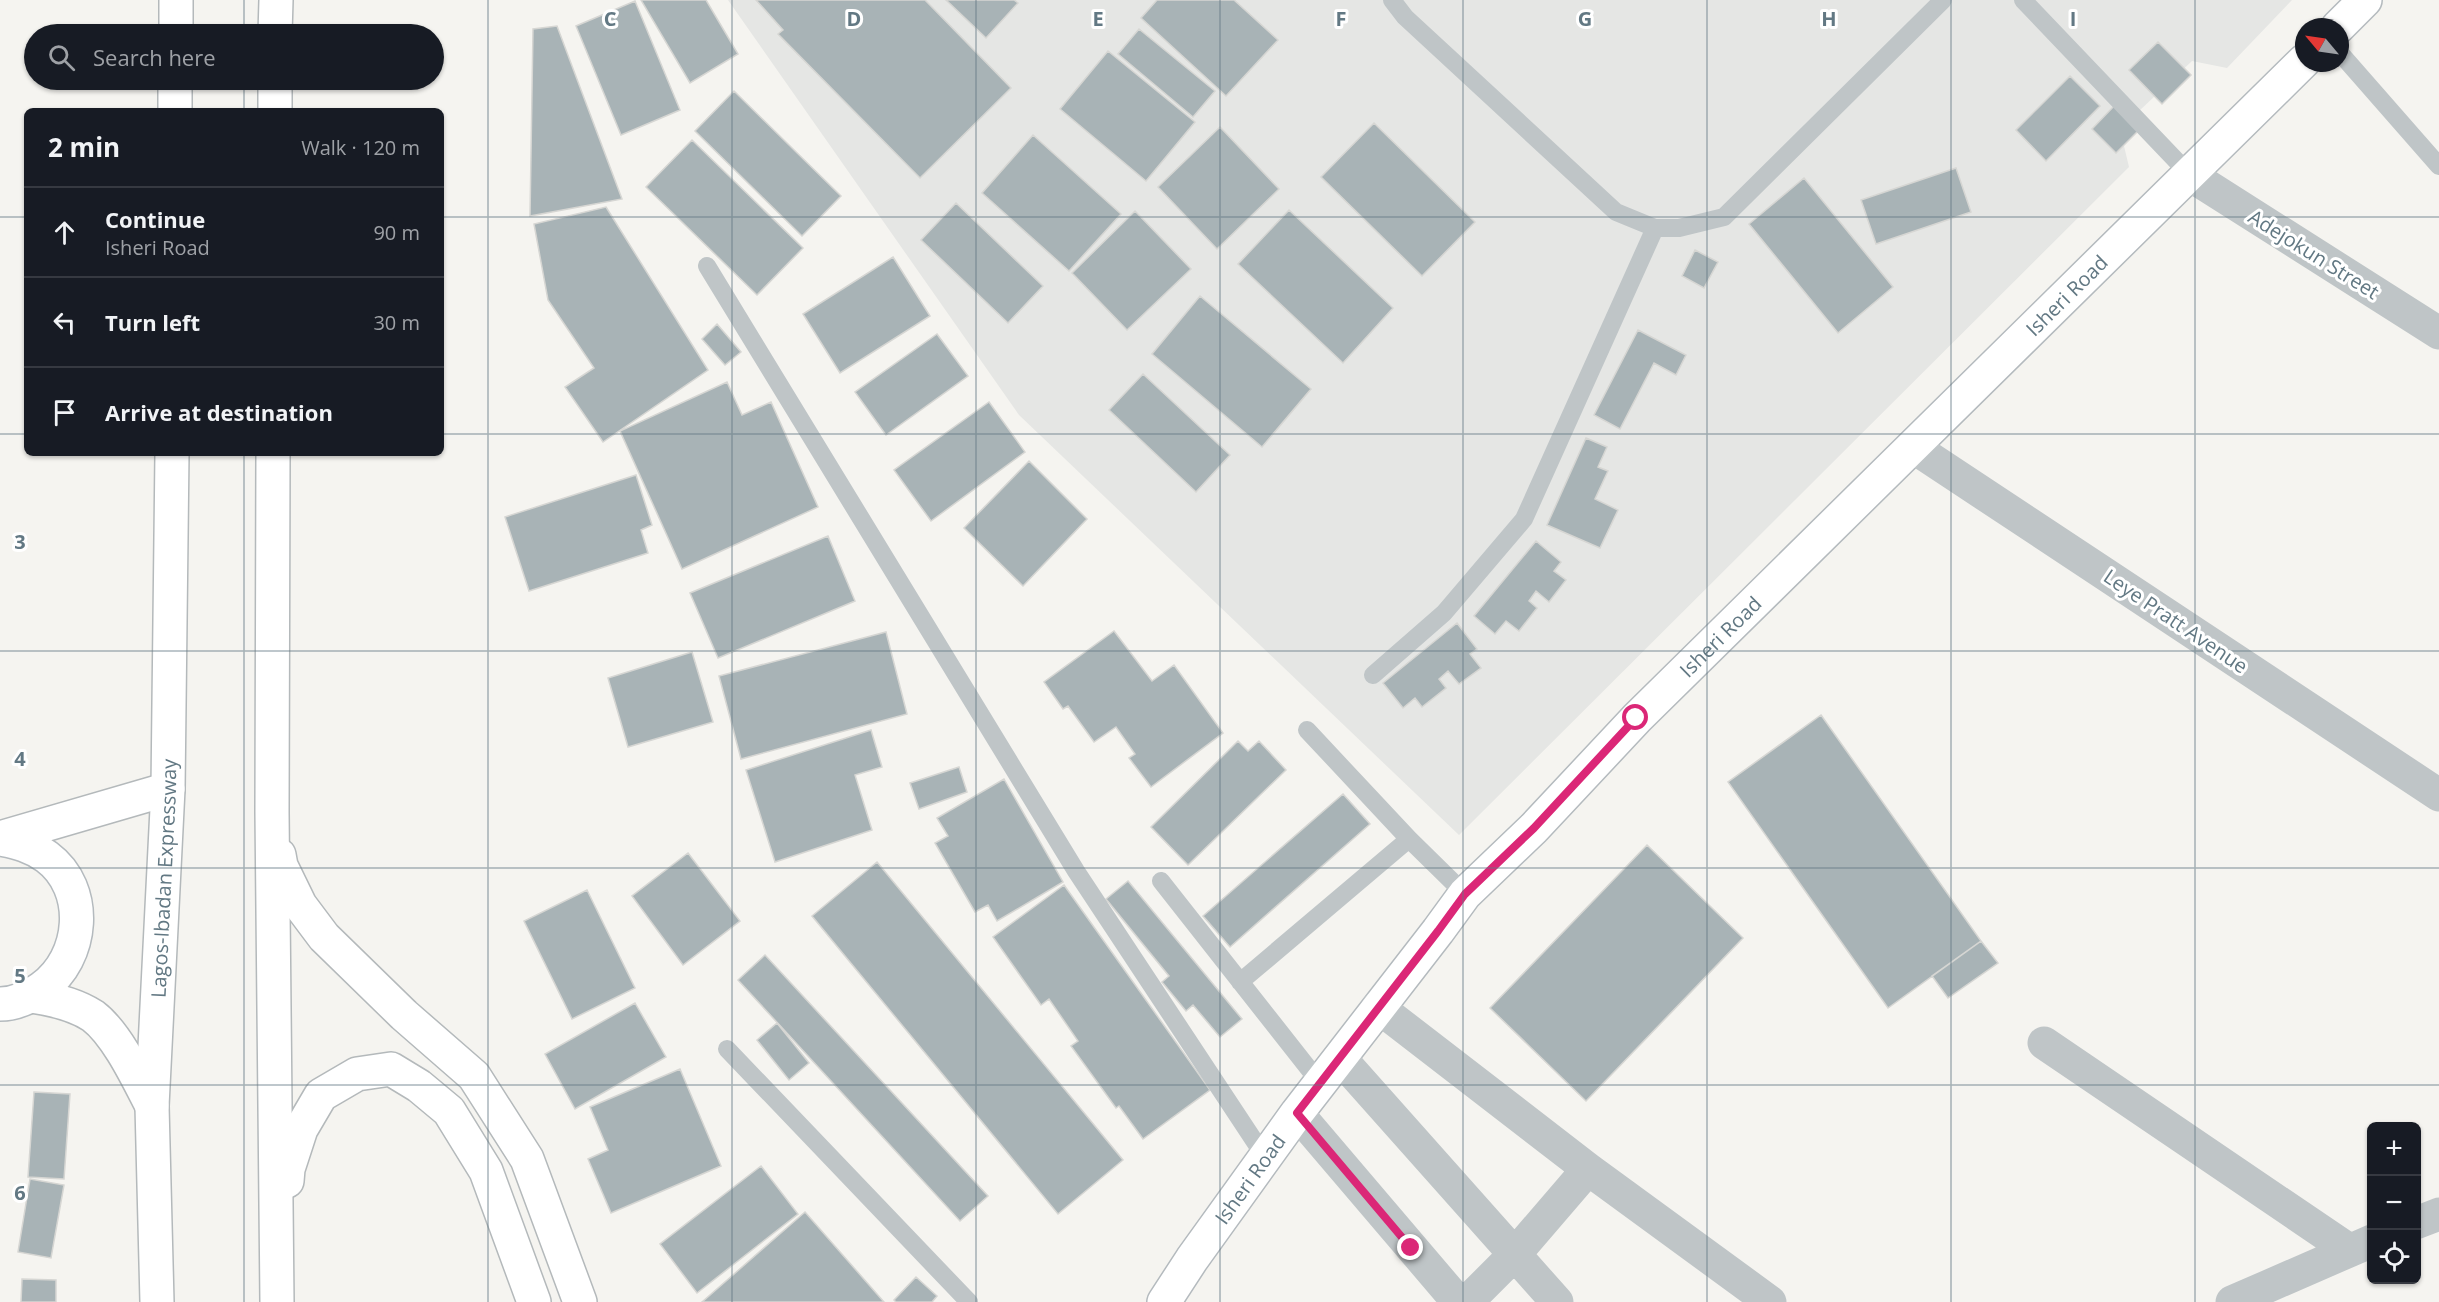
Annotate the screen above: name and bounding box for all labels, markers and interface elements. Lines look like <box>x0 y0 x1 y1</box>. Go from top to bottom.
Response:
text: C <box>604 5 617 32</box>
text: D <box>847 5 861 32</box>
text: E <box>1092 5 1104 32</box>
text: F <box>1336 5 1346 32</box>
text: G <box>1578 5 1592 32</box>
text: H <box>1821 5 1837 32</box>
text: I <box>2070 5 2076 32</box>
north arrow <box>2295 18 2349 72</box>
search box <box>24 24 444 90</box>
icon: search <box>45 41 78 74</box>
text: Search here <box>93 42 216 72</box>
text: 2 min <box>48 129 120 165</box>
text: Walk · 120 m <box>301 134 420 161</box>
street label: Adejokun Street <box>2244 203 2384 305</box>
text: Continue <box>105 204 205 234</box>
icon: ahead <box>48 216 81 249</box>
text: 90 m <box>373 219 420 246</box>
text: Isheri Road <box>105 234 210 261</box>
street label: Isheri Road <box>2020 249 2113 341</box>
icon: left <box>48 306 81 339</box>
text: Turn left <box>105 307 200 337</box>
text: 30 m <box>373 309 420 336</box>
icon: arrive <box>48 396 81 429</box>
text: Arrive at destination <box>105 397 333 427</box>
text: 3 <box>14 528 26 555</box>
street label: Leye Pratt Avenue <box>2099 563 2253 679</box>
street label: Isheri Road <box>1673 590 1767 683</box>
route start <box>1622 704 1648 730</box>
text: 4 <box>14 745 26 772</box>
street label: Lagos-Ibadan Expressway <box>144 758 182 998</box>
text: 5 <box>14 962 26 989</box>
map controls <box>2367 1122 2421 1284</box>
button: + <box>2367 1122 2421 1176</box>
street label: Isheri Road <box>1208 1128 1291 1229</box>
button: − <box>2367 1176 2421 1230</box>
text: 6 <box>14 1179 26 1206</box>
button: locate <box>2367 1230 2421 1284</box>
route end <box>1397 1234 1423 1260</box>

